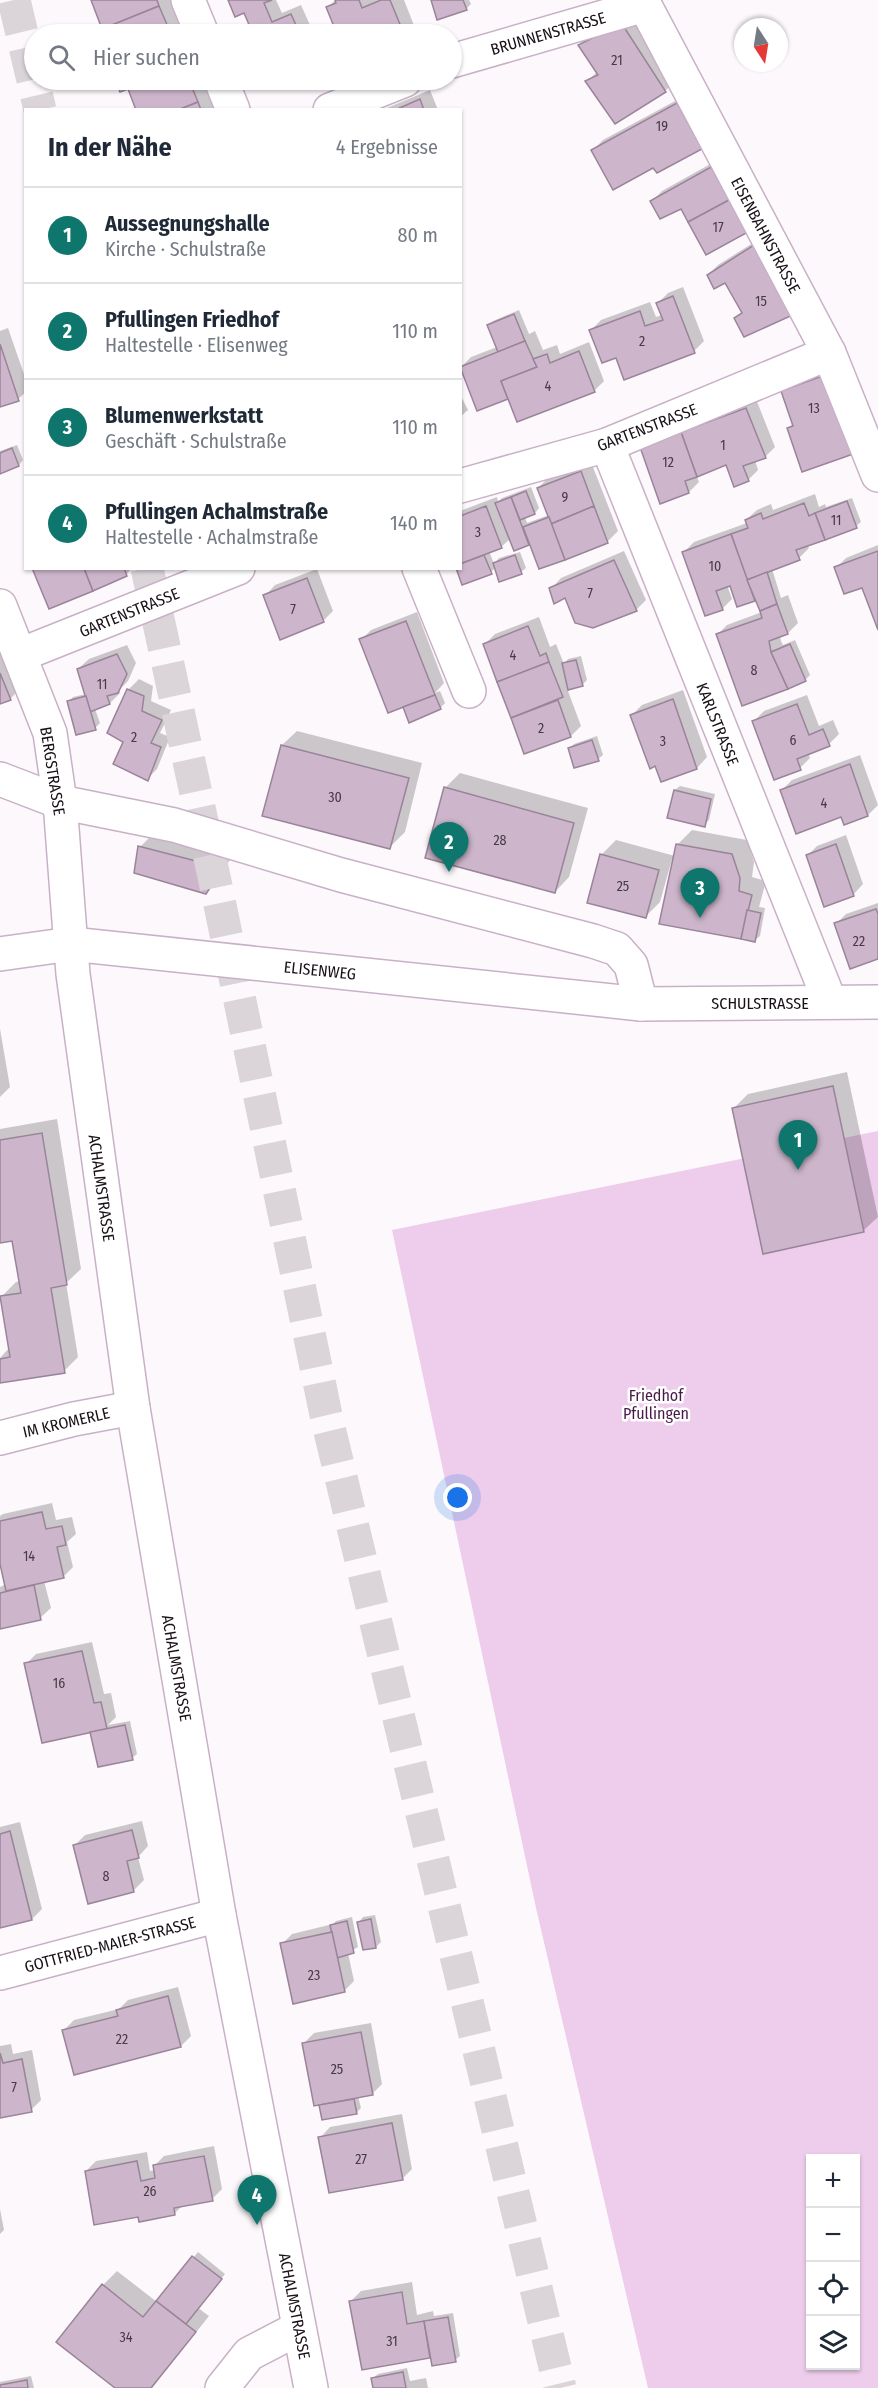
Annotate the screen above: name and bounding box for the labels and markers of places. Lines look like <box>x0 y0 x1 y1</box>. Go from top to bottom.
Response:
pin: 2 <box>430 822 468 872</box>
pin: 3 <box>680 868 720 918</box>
pin: 1 <box>778 1120 818 1170</box>
pin: 4 <box>238 2176 276 2225</box>

